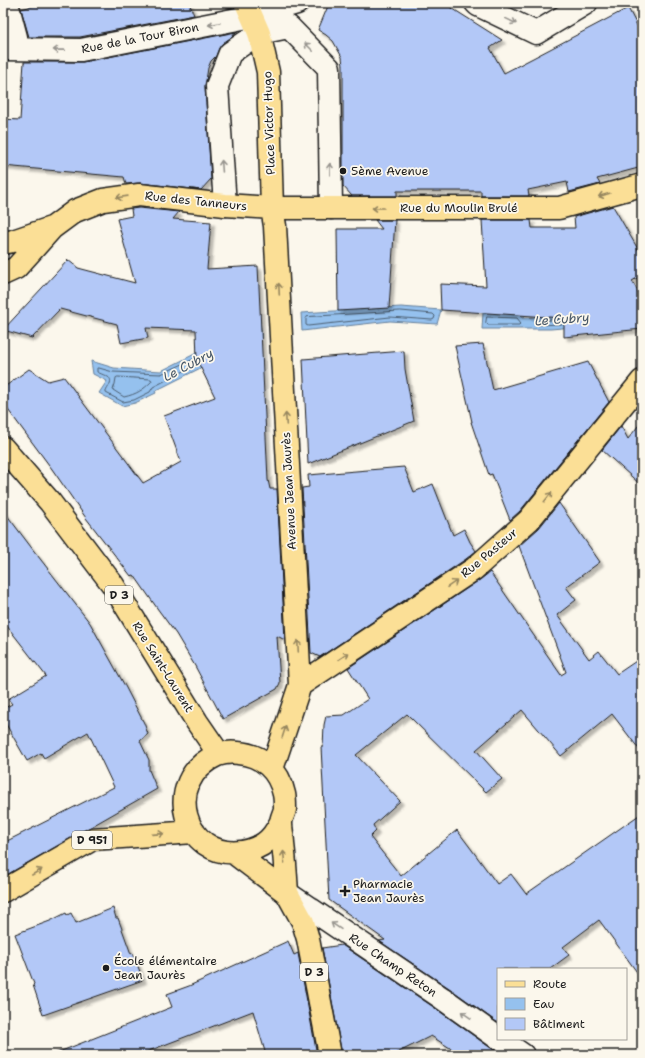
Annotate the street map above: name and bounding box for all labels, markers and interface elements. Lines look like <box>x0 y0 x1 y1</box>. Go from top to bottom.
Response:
one-way arrow <box>505 18 517 25</box>
street label: Rue de la Tour Biron <box>80 19 200 57</box>
one-way arrow <box>208 20 221 28</box>
one-way arrow <box>304 42 314 52</box>
one-way arrow <box>53 46 66 54</box>
street label: Place Victor Hugo <box>259 71 279 175</box>
one-way arrow <box>219 160 226 173</box>
one-way arrow <box>326 163 334 176</box>
place label: 5ème Avenue <box>351 163 429 179</box>
marker: 5ème Avenue <box>338 166 348 176</box>
street label: Rue des Tanneurs <box>144 188 248 214</box>
one-way arrow <box>598 192 611 199</box>
one-way arrow <box>116 193 129 201</box>
street label: Rue du Moulin Brulé <box>400 200 518 216</box>
one-way arrow <box>372 204 385 212</box>
one-way arrow <box>275 283 282 296</box>
water label: Le Cubry <box>534 309 590 329</box>
water label: Le Cubry <box>160 345 216 385</box>
one-way arrow <box>282 413 289 426</box>
street label: Avenue Jean Jaurès <box>278 432 300 550</box>
one-way arrow <box>543 491 552 502</box>
street label: Rue Pasteur <box>457 524 521 581</box>
one-way arrow <box>446 579 458 587</box>
road number: D 3 <box>105 586 133 604</box>
street label: Rue Saint-Laurent <box>129 619 197 715</box>
one-way arrow <box>294 640 301 653</box>
one-way arrow <box>338 652 349 660</box>
one-way arrow <box>281 726 289 738</box>
road number: D 951 <box>72 831 112 849</box>
one-way arrow <box>151 831 164 838</box>
one-way arrow <box>281 851 288 864</box>
one-way arrow <box>31 867 43 875</box>
place label: Pharmacie Jean Jaurès <box>353 876 425 906</box>
marker: Pharmacie Jean Jaurès <box>340 886 350 896</box>
one-way arrow <box>331 922 342 930</box>
street label: Rue Champ Reton <box>346 930 440 1000</box>
place label: École élémentaire Jean Jaurès <box>114 953 217 983</box>
marker: École élémentaire Jean Jaurès <box>101 963 111 973</box>
road number: D 3 <box>300 963 328 981</box>
legend <box>497 968 627 1040</box>
text: Route <box>533 976 567 992</box>
text: Eau <box>533 996 555 1012</box>
one-way arrow <box>461 1011 472 1019</box>
text: Bâtiment <box>533 1016 585 1032</box>

